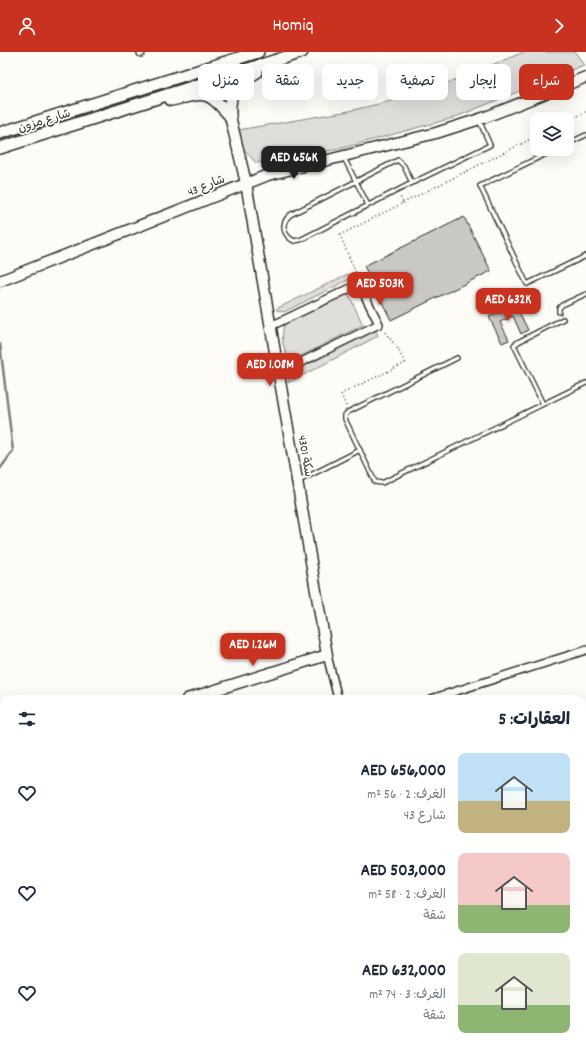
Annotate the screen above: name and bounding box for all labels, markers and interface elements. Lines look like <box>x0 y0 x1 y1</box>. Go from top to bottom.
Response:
text: Homiq <box>273 14 313 39</box>
icon: person <box>16 15 38 37</box>
icon: forward <box>548 15 570 37</box>
chip: منزل <box>198 64 254 100</box>
chip: شقة <box>262 64 314 100</box>
chip: جديد <box>322 64 378 100</box>
chip: تصفية <box>386 64 448 100</box>
chip: إيجار <box>456 64 511 100</box>
chip: شراء <box>519 64 574 100</box>
street label: شارع مزون <box>16 105 73 137</box>
map controls <box>530 112 574 156</box>
button: layers <box>530 112 574 156</box>
pin: AED 656K <box>253 146 335 180</box>
text: AED 656K <box>270 149 318 168</box>
street label: شارع 43 <box>185 171 228 202</box>
pin: AED 503K <box>339 272 421 306</box>
text: AED 503K <box>356 275 404 294</box>
pin: AED 632K <box>467 288 549 322</box>
text: AED 632K <box>485 291 531 310</box>
pin: AED 1.08M <box>224 353 316 387</box>
text: AED 1.08M <box>246 356 294 375</box>
street label: سكة 4301 <box>292 434 317 479</box>
pin: AED 1.26M <box>207 633 299 667</box>
text: AED 1.26M <box>229 636 277 655</box>
icon: filters <box>16 708 38 730</box>
text: العقارات: 5 <box>498 709 570 733</box>
text: AED 656,000 <box>361 760 446 784</box>
icon: home <box>490 769 538 817</box>
icon: heart <box>16 782 38 804</box>
text: الغرف: 2 · 56 m² <box>367 786 446 805</box>
text: شارع 43 <box>404 807 446 826</box>
text: AED 503,000 <box>361 860 446 884</box>
icon: home <box>490 869 538 917</box>
icon: heart <box>16 882 38 904</box>
text: الغرف: 2 · 58 m² <box>368 886 446 905</box>
text: شقة <box>423 907 446 926</box>
text: AED 632,000 <box>362 960 446 984</box>
icon: home <box>490 969 538 1017</box>
icon: heart <box>16 982 38 1004</box>
text: الغرف: 3 · 74 m² <box>369 986 446 1005</box>
text: شقة <box>423 1007 446 1026</box>

